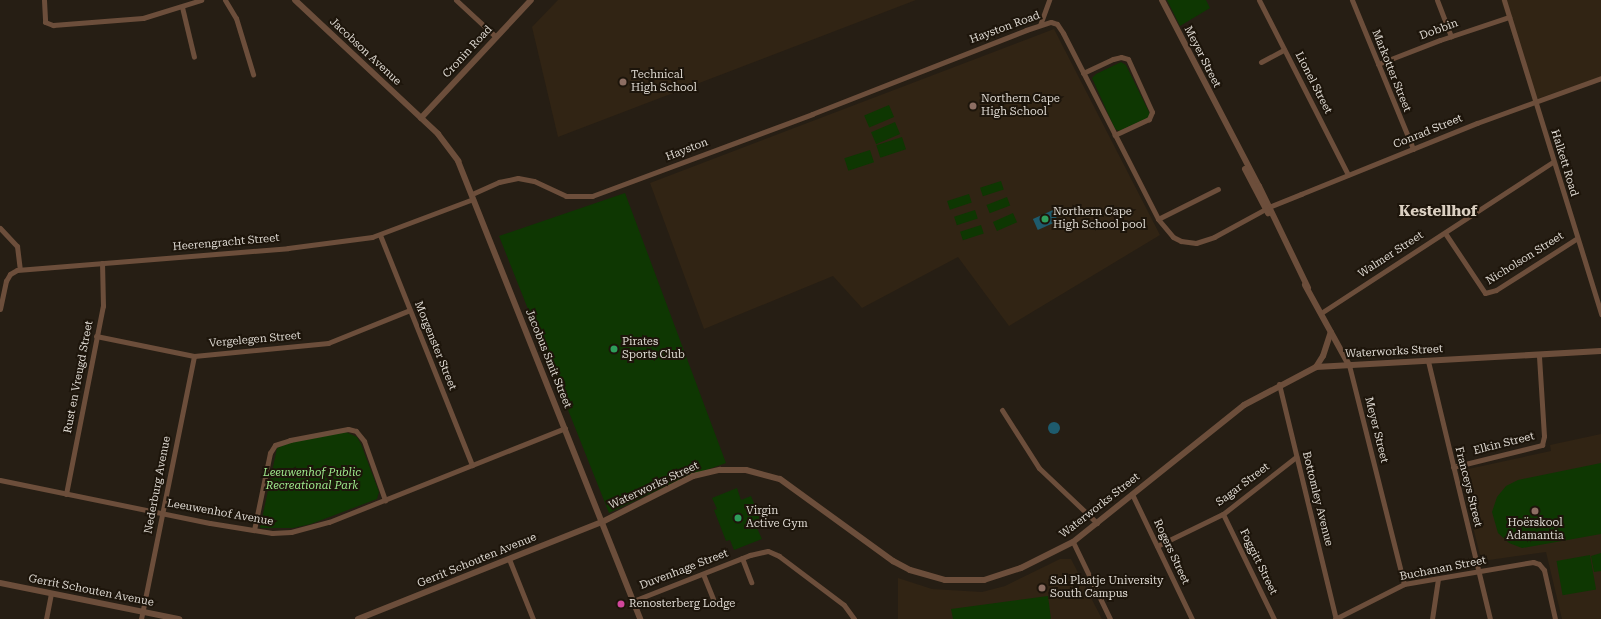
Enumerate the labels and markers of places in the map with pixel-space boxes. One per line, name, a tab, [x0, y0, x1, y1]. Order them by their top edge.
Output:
place label: Technical High School	[631, 69, 697, 95]
marker: Technical High School	[618, 77, 628, 87]
place label: Northern Cape High School	[981, 93, 1060, 119]
marker: Northern Cape High School	[968, 101, 978, 111]
place label: Northern Cape High School pool	[1053, 206, 1146, 232]
marker: Northern Cape High School pool	[1040, 214, 1050, 224]
place label: Pirates Sports Club	[622, 336, 685, 362]
marker: Pirates Sports Club	[609, 344, 619, 354]
place label: Virgin Active Gym	[746, 505, 808, 531]
marker: Hoërskool Adamantia	[1530, 506, 1540, 516]
marker: Virgin Active Gym	[733, 513, 743, 523]
place label: Hoërskool Adamantia	[1506, 517, 1564, 543]
place label: Sol Plaatje University South Campus	[1050, 575, 1164, 601]
marker: Sol Plaatje University South Campus	[1037, 583, 1047, 593]
place label: Renosterberg Lodge	[629, 597, 735, 611]
marker: Renosterberg Lodge	[616, 599, 626, 609]

